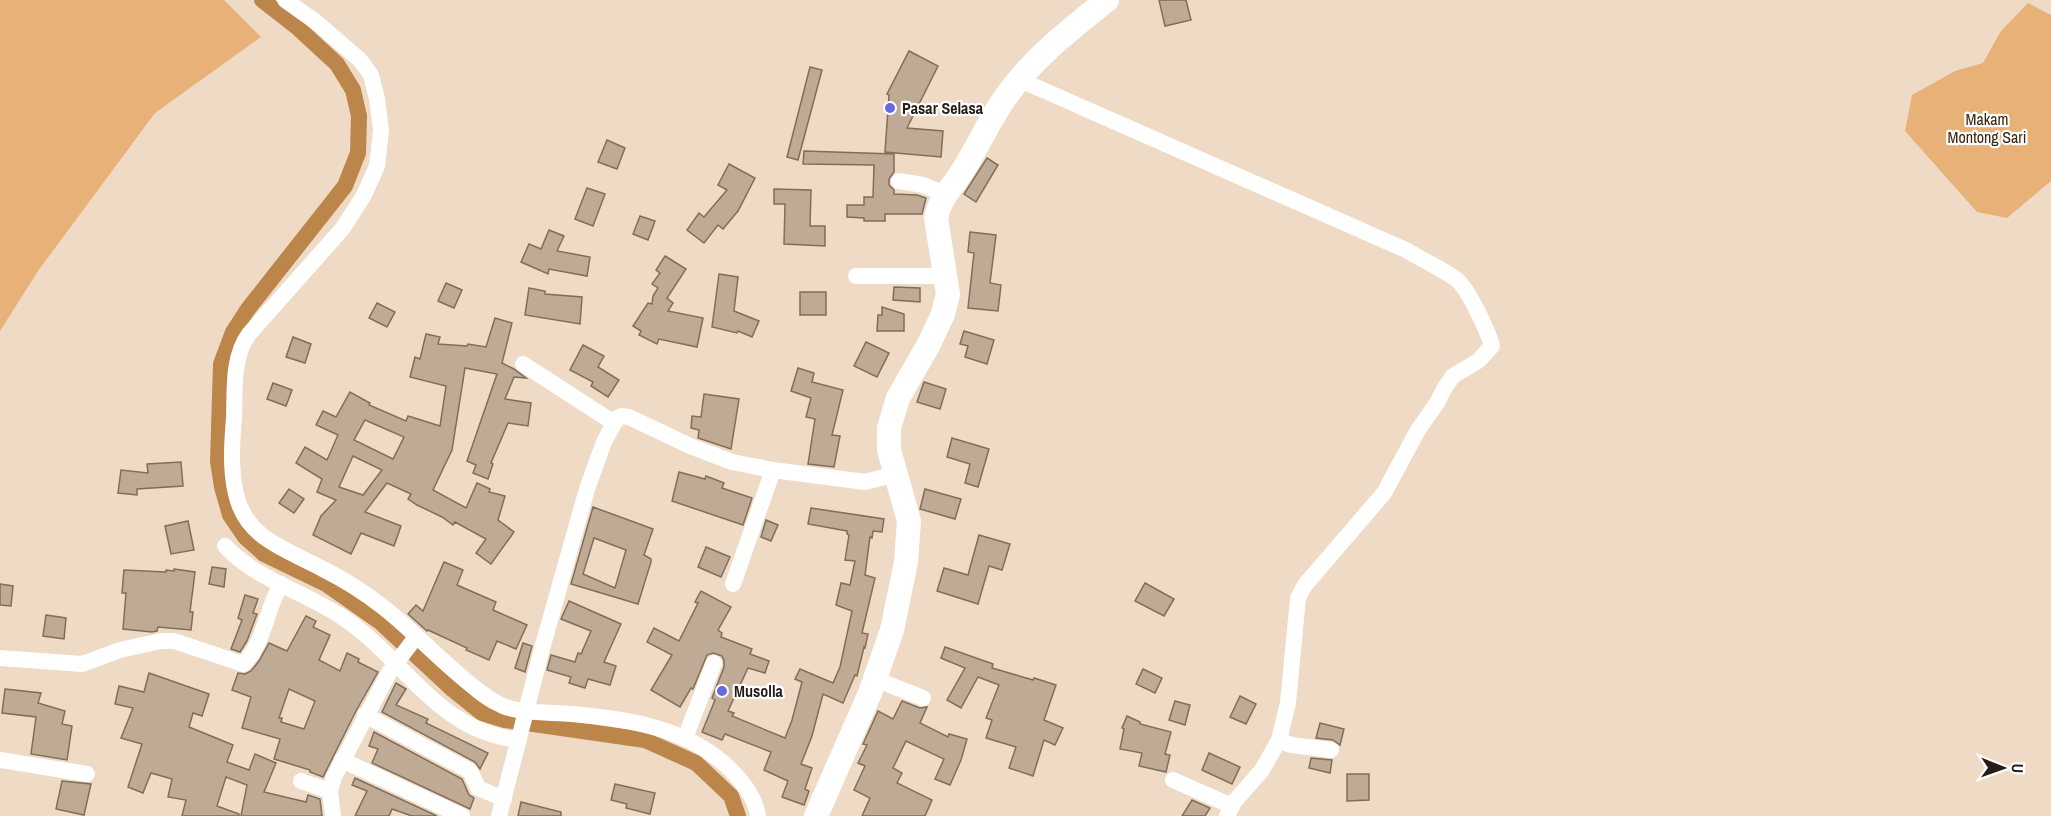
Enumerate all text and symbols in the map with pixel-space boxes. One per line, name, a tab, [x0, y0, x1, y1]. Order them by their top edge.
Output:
place label: Pasar Selasa	[902, 97, 984, 119]
marker: Pasar Selasa	[883, 101, 897, 115]
park label: Makam Montong Sari	[1948, 108, 2026, 148]
place label: Musolla	[734, 680, 784, 702]
marker: Musolla	[715, 684, 729, 698]
north arrow	[1973, 738, 2033, 798]
text: U	[2007, 763, 2029, 773]

